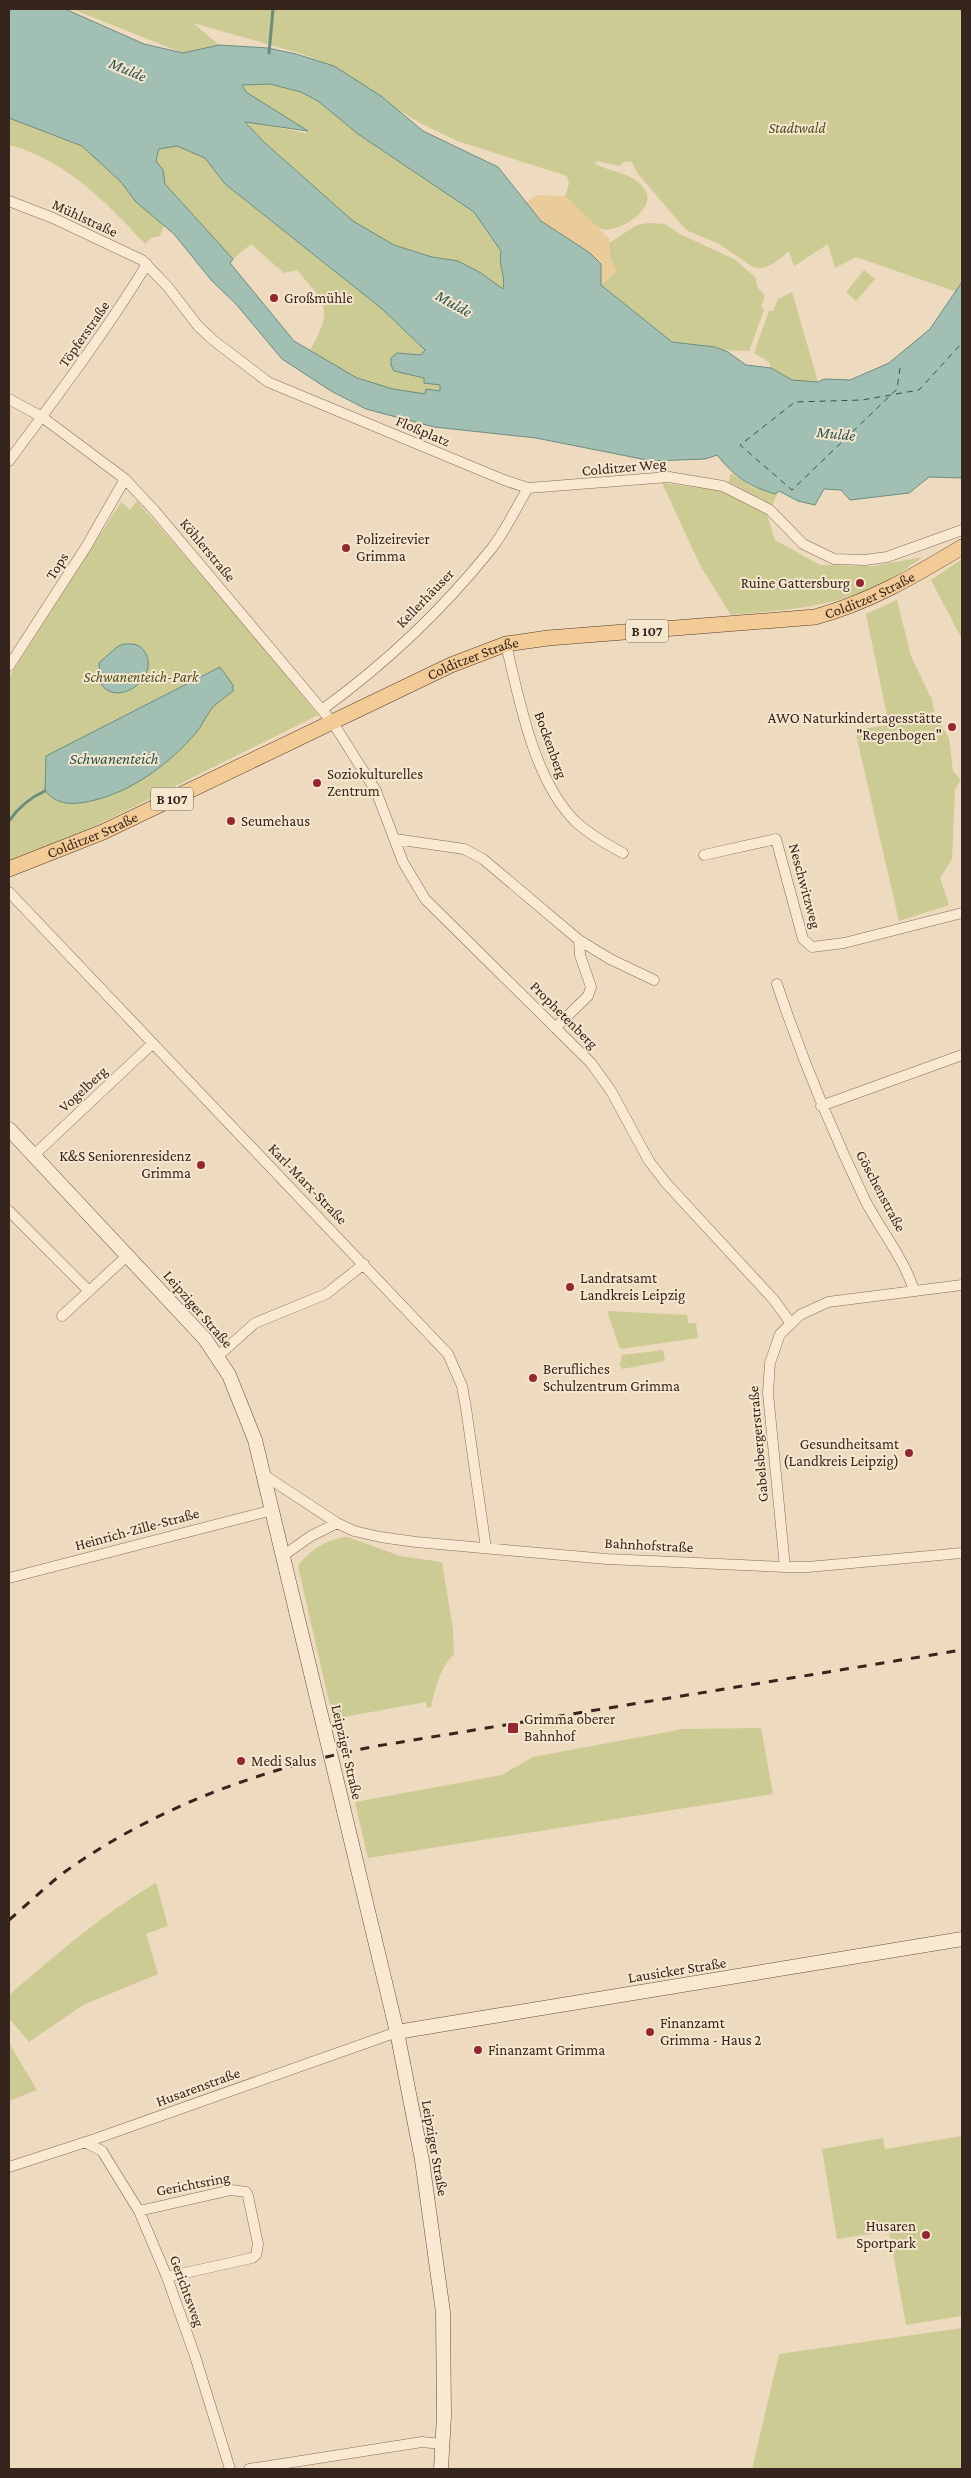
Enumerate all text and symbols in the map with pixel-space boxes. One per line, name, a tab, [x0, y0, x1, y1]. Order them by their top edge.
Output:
water label: Mulde	[106, 54, 149, 85]
park label: Stadtwald	[768, 120, 827, 136]
street label: Mühlstraße	[50, 196, 121, 240]
water label: Mulde	[432, 286, 475, 320]
place label: Großmühle	[284, 290, 353, 306]
marker: Großmühle	[268, 292, 280, 304]
street label: Töpferstraße	[55, 298, 114, 371]
street label: Floßplatz	[393, 412, 452, 450]
water label: Mulde	[815, 423, 856, 444]
street label: Colditzer Weg	[581, 455, 667, 480]
street label: Köhlerstraße	[177, 515, 239, 585]
place label: Polizeirevier Grimma	[356, 531, 430, 564]
marker: Polizeirevier Grimma	[340, 542, 352, 554]
street label: Tops	[43, 549, 72, 583]
street label: Kellerhäuser	[393, 565, 457, 631]
street label: Colditzer Straße	[823, 568, 918, 622]
place label: Ruine Gattersburg	[741, 575, 850, 592]
marker: Ruine Gattersburg	[854, 577, 866, 589]
road number: B 107	[626, 620, 668, 642]
street label: Colditzer Straße	[425, 634, 520, 683]
park label: Schwanenteich-Park	[84, 669, 200, 685]
street label: Bockenberg	[531, 709, 571, 781]
place label: AWO Naturkindertagesstätte "Regenbogen"	[768, 710, 942, 744]
marker: AWO Naturkindertagesstätte "Regenbogen"	[946, 721, 958, 733]
water label: Schwanenteich	[69, 750, 159, 767]
place label: Soziokulturelles Zentrum	[327, 766, 423, 799]
marker: Soziokulturelles Zentrum	[311, 777, 323, 789]
road number: B 107	[151, 788, 193, 811]
street label: Colditzer Straße	[45, 808, 141, 861]
place label: Seumehaus	[241, 813, 310, 829]
marker: Seumehaus	[225, 815, 237, 827]
street label: Neschwitzweg	[785, 842, 824, 931]
street label: Prophetenberg	[526, 978, 601, 1053]
street label: Vogelberg	[56, 1063, 111, 1116]
street label: Karl-Marx-Straße	[265, 1140, 351, 1228]
place label: K&S Seniorenresidenz Grimma	[59, 1148, 191, 1181]
street label: Göschenstraße	[853, 1148, 909, 1235]
marker: K&S Seniorenresidenz Grimma	[195, 1159, 207, 1171]
street label: Leipziger Straße	[159, 1267, 236, 1352]
place label: Landratsamt Landkreis Leipzig	[580, 1270, 685, 1304]
marker: Landratsamt Landkreis Leipzig	[564, 1281, 576, 1293]
place label: Berufliches Schulzentrum Grimma	[543, 1361, 680, 1394]
marker: Berufliches Schulzentrum Grimma	[527, 1372, 539, 1384]
street label: Gabelsbergerstraße	[745, 1385, 772, 1503]
place label: Gesundheitsamt (Landkreis Leipzig)	[783, 1436, 900, 1470]
marker: Gesundheitsamt (Landkreis Leipzig)	[903, 1447, 915, 1459]
street label: Heinrich-Zille-Straße	[73, 1505, 201, 1553]
street label: Bahnhofstraße	[604, 1535, 694, 1555]
street label: Leipziger Straße	[327, 1703, 366, 1802]
place label: Grimma oberer Bahnhof	[524, 1711, 616, 1744]
marker: Grimma oberer Bahnhof	[506, 1721, 520, 1735]
place label: Medi Salus	[251, 1753, 317, 1769]
marker: Medi Salus	[235, 1755, 247, 1767]
street label: Lausicker Straße	[627, 1954, 728, 1986]
place label: Finanzamt Grimma - Haus 2	[660, 2015, 761, 2048]
marker: Finanzamt Grimma - Haus 2	[644, 2026, 656, 2038]
place label: Finanzamt Grimma	[488, 2042, 605, 2058]
marker: Finanzamt Grimma	[472, 2044, 484, 2056]
street label: Husarenstraße	[154, 2064, 242, 2110]
street label: Leipziger Straße	[418, 2099, 451, 2198]
street label: Gerichtsring	[155, 2169, 231, 2200]
place label: Husaren Sportpark	[856, 2218, 917, 2252]
marker: Husaren Sportpark	[920, 2229, 932, 2241]
street label: Gerichtsweg	[166, 2253, 207, 2329]

